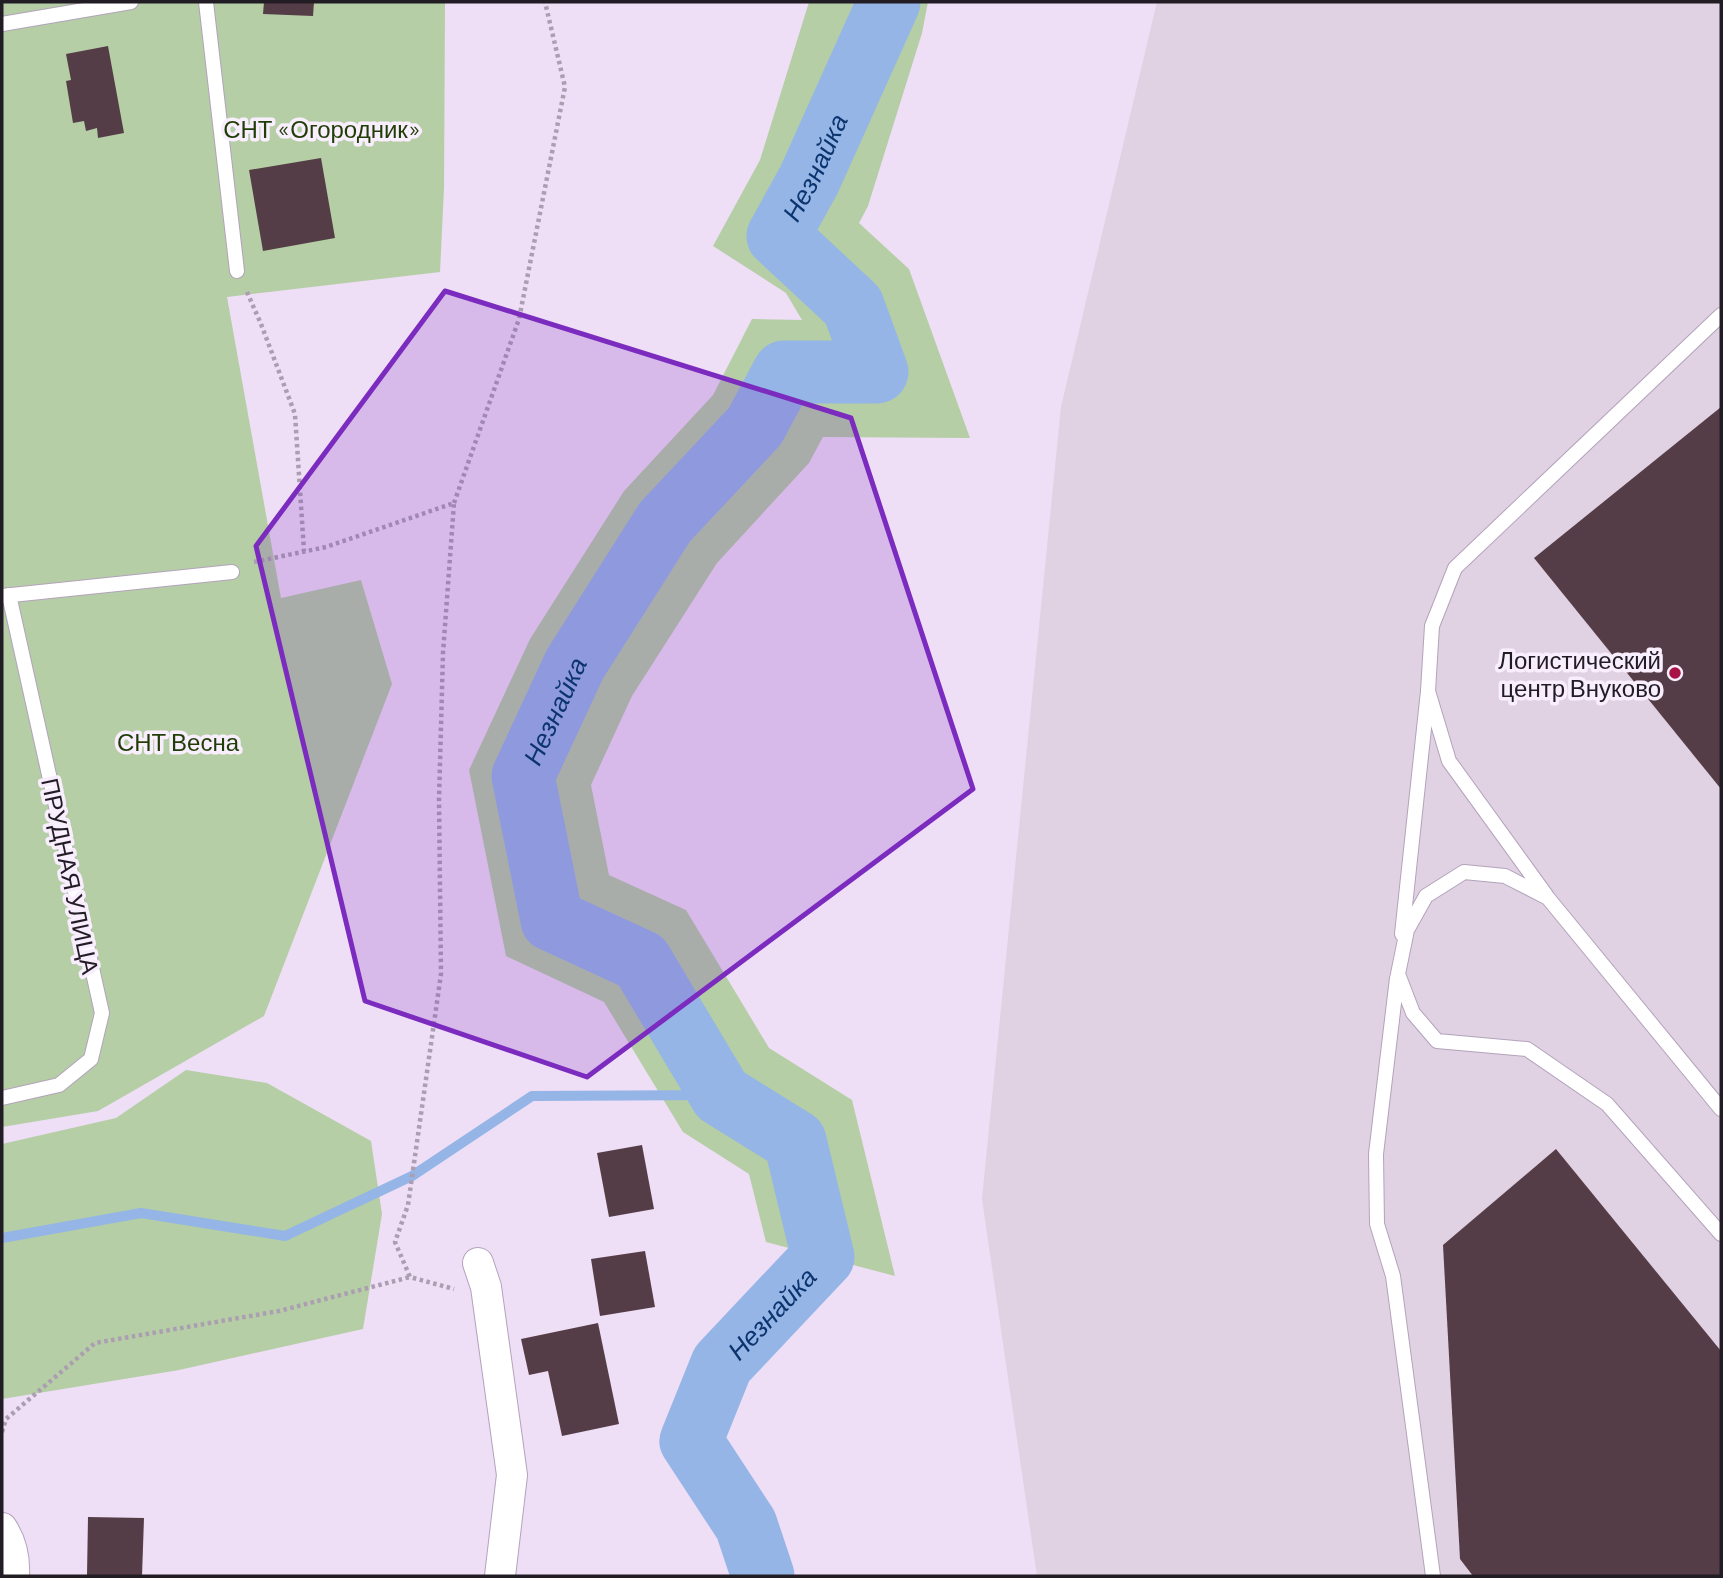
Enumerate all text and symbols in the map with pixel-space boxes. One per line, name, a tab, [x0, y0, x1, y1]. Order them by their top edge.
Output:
water label: Незнайка	[774, 108, 852, 226]
park label: СНТ «Огородник»	[223, 114, 421, 143]
place label: Логистический центр Внуково	[1498, 645, 1661, 702]
water label: Незнайка	[515, 652, 592, 769]
marker: Логистический центр Внуково	[1667, 665, 1683, 681]
park label: СНТ Весна	[117, 727, 240, 756]
street label: ПРУДНАЯ УЛИЦА	[36, 775, 106, 977]
water label: Незнайка	[720, 1260, 821, 1365]

